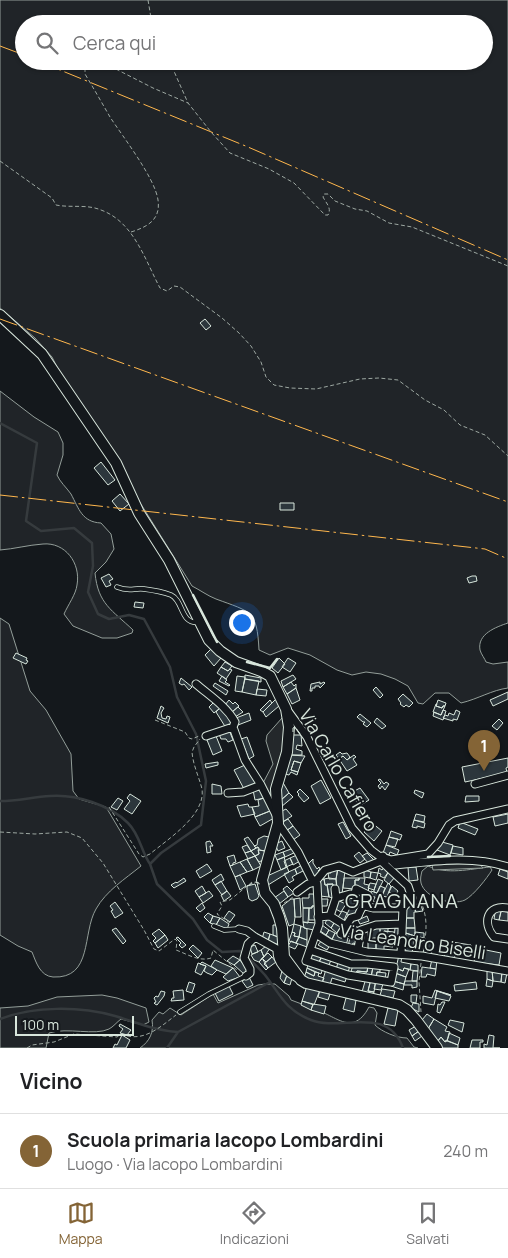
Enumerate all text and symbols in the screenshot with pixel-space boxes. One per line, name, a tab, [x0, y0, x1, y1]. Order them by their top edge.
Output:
search box	[15, 15, 493, 70]
icon: search	[33, 29, 61, 57]
text: Cerca qui	[73, 30, 156, 56]
your location	[229, 610, 255, 636]
street label: Via Carlo Cafiero	[294, 705, 384, 835]
pin: 1	[468, 730, 500, 771]
district label: GRAGNANA	[345, 887, 459, 914]
street label: Via Leandro Biselli	[338, 918, 488, 964]
scale bar	[15, 1013, 134, 1036]
text: 100 m	[22, 1015, 59, 1034]
text: Vicino	[20, 1067, 83, 1095]
text: Scuola primaria Iacopo Lombardini	[67, 1127, 384, 1153]
text: 1	[32, 1140, 40, 1162]
text: 240 m	[443, 1140, 488, 1162]
text: Luogo · Via Iacopo Lombardini	[67, 1153, 283, 1175]
tab: Mappa	[59, 1199, 103, 1248]
tab: Indicazioni	[220, 1199, 289, 1248]
tab: Salvati	[406, 1199, 449, 1248]

